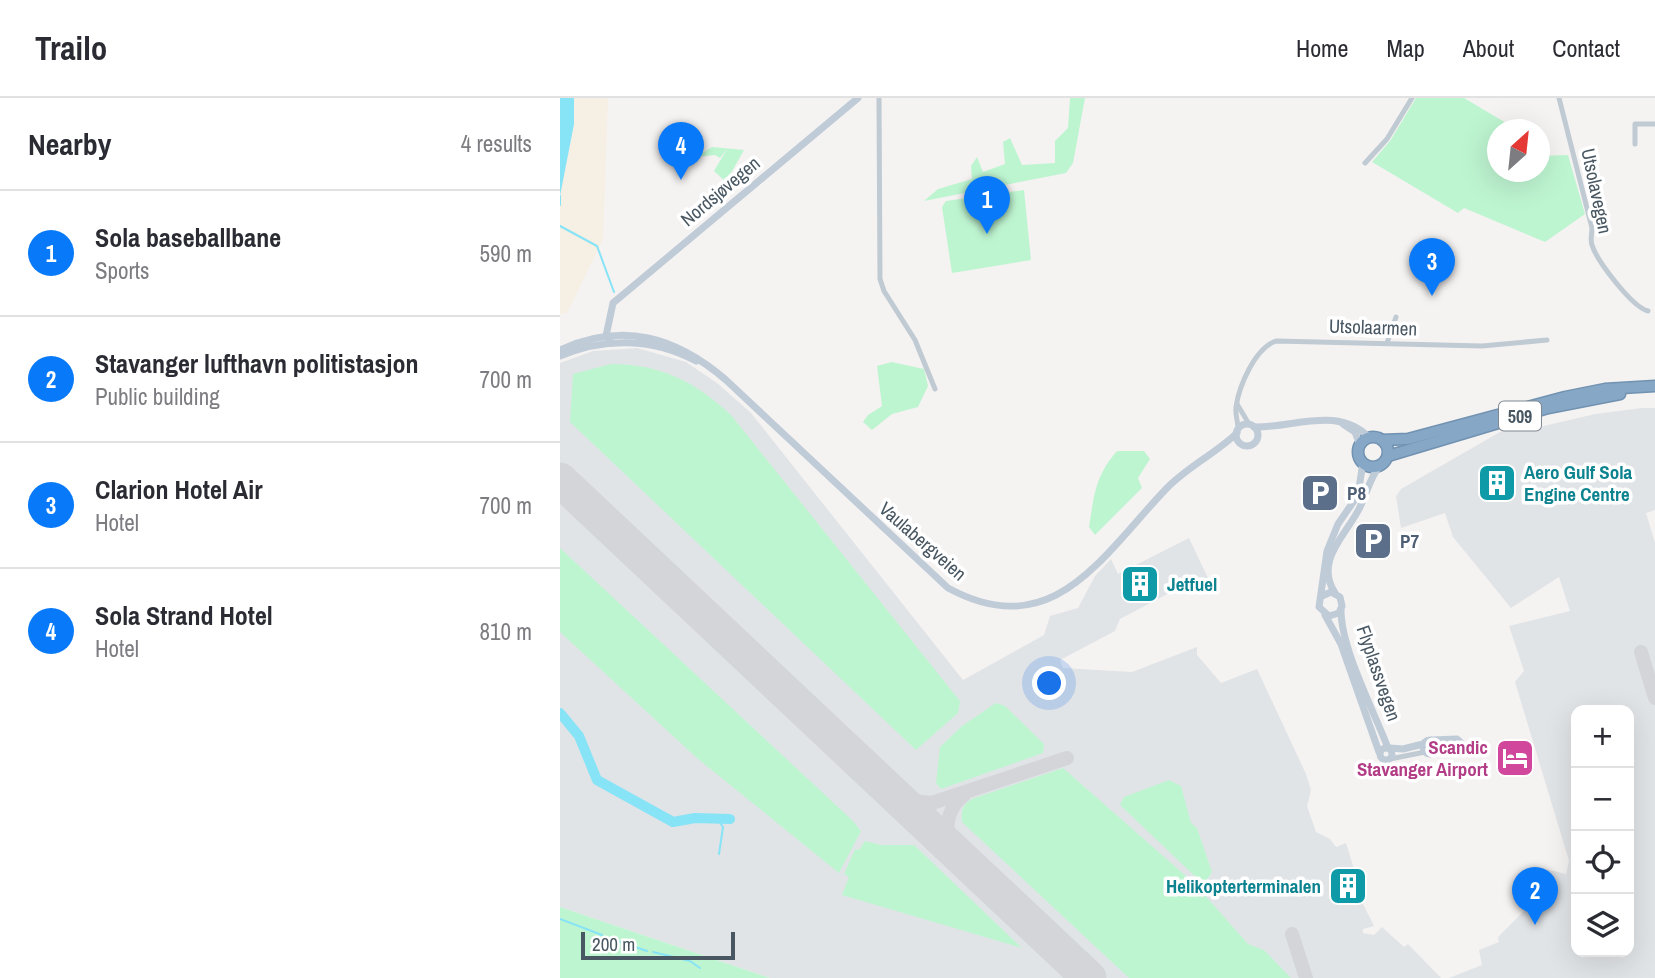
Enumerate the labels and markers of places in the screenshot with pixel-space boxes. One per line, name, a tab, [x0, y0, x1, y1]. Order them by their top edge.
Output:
pin: 4	[658, 122, 704, 180]
pin: 1	[964, 176, 1010, 234]
pin: 3	[1409, 238, 1455, 296]
place label: Aero Gulf Sola Engine Centre	[1524, 459, 1633, 507]
building icon: Aero Gulf Sola Engine Centre	[1476, 462, 1518, 504]
parking icon: P8	[1299, 472, 1341, 514]
place label: P8	[1347, 480, 1366, 506]
parking icon: P7	[1352, 520, 1394, 562]
place label: P7	[1400, 528, 1419, 554]
building icon: Jetfuel	[1119, 563, 1161, 605]
place label: Jetfuel	[1167, 571, 1217, 597]
place label: Scandic Stavanger Airport	[1357, 734, 1488, 782]
hotel icon: Scandic Stavanger Airport	[1494, 737, 1536, 779]
building icon: Helikopterterminalen	[1327, 865, 1369, 907]
pin: 2	[1512, 867, 1558, 925]
place label: Helikopterterminalen	[1166, 873, 1321, 899]

